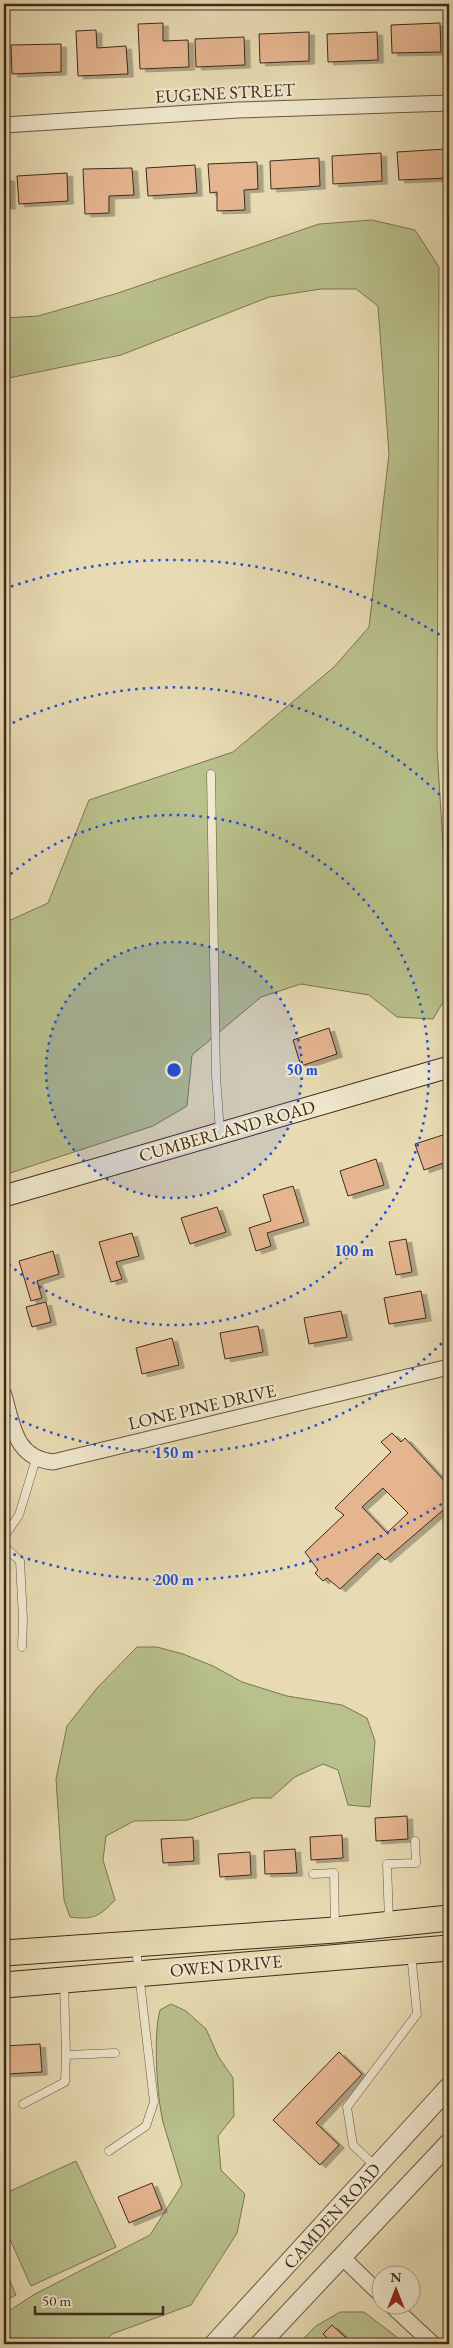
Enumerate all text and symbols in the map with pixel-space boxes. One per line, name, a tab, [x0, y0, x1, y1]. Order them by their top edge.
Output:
street label: EUGENE STREET	[154, 77, 297, 108]
text: 50 m	[286, 1060, 318, 1079]
centre of rings	[165, 1061, 183, 1079]
street label: CUMBERLAND ROAD	[136, 1094, 318, 1167]
text: 100 m	[334, 1241, 374, 1260]
street label: LONE PINE DRIVE	[126, 1378, 278, 1435]
text: 150 m	[154, 1443, 194, 1462]
text: 200 m	[154, 1570, 194, 1589]
street label: OWEN DRIVE	[169, 1949, 283, 1982]
street label: CAMDEN ROAD	[278, 2158, 385, 2274]
north arrow	[370, 2266, 420, 2316]
text: N	[390, 2268, 402, 2286]
scale bar	[35, 2283, 162, 2315]
text: 50 m	[42, 2291, 71, 2310]

